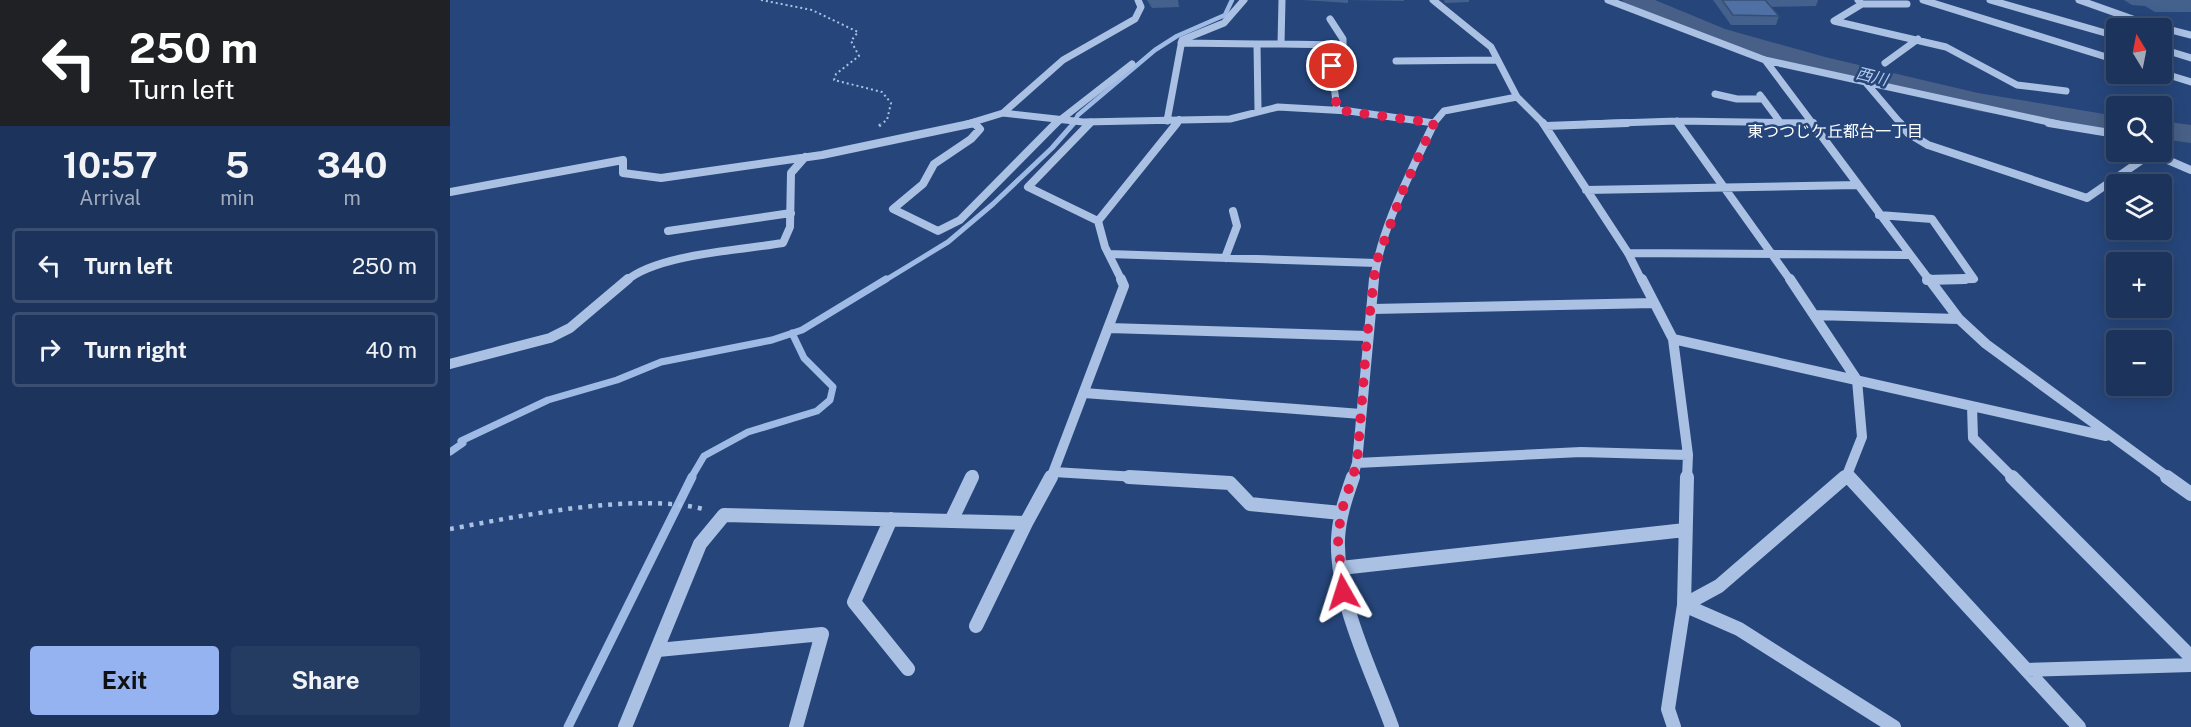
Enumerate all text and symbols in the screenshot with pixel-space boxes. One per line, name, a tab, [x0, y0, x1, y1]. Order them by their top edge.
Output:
north arrow	[2106, 18, 2172, 84]
map controls	[2106, 18, 2172, 396]
text: 250 m	[129, 23, 258, 72]
icon: left	[30, 24, 108, 102]
pin	[1306, 40, 1357, 91]
icon: arrive	[1315, 49, 1348, 82]
water label: 西川	[1854, 63, 1892, 90]
text: Turn left	[129, 73, 235, 105]
button: search	[2106, 96, 2172, 162]
district label: 東つつじケ丘都台一丁目	[1747, 122, 1923, 141]
text: 10:57	[63, 144, 158, 186]
text: 5	[225, 144, 249, 186]
text: 340	[317, 144, 387, 186]
button: layers	[2106, 174, 2172, 240]
text: Arrival	[79, 186, 141, 210]
text: min	[220, 186, 254, 210]
text: m	[343, 186, 361, 210]
icon: left	[33, 249, 66, 282]
button: +	[2106, 252, 2172, 318]
text: Turn left	[84, 253, 173, 279]
text: 250 m	[352, 253, 417, 279]
button: −	[2106, 330, 2172, 396]
icon: right	[33, 333, 66, 366]
text: Turn right	[84, 337, 187, 363]
text: 40 m	[365, 337, 417, 363]
position arrow	[1311, 560, 1375, 624]
button: Exit	[30, 646, 219, 715]
button: Share	[231, 646, 420, 715]

